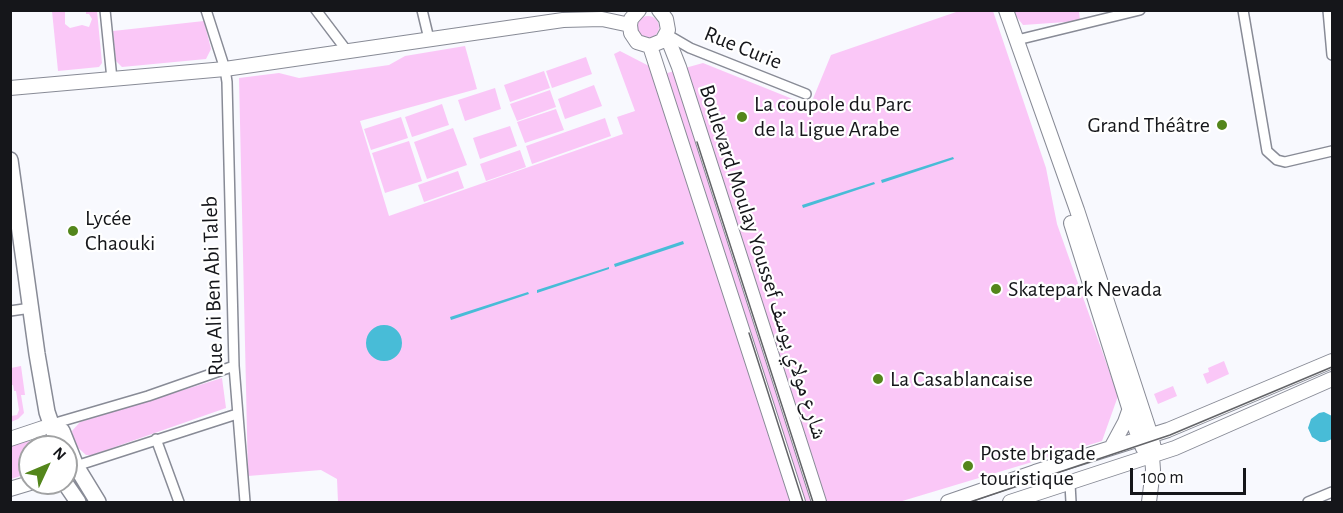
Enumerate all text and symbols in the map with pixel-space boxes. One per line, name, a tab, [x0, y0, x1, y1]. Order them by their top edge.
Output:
street label: Rue Curie	[700, 21, 786, 75]
street label: Boulevard Moulay Youssef شارع مولاي يوسف	[693, 81, 833, 443]
place label: La coupole du Parc de la Ligue Arabe	[754, 91, 911, 142]
marker: La coupole du Parc de la Ligue Arabe	[735, 110, 749, 124]
place label: Grand Théâtre	[1087, 112, 1210, 138]
marker: Grand Théâtre	[1215, 118, 1229, 132]
street label: Rue Ali Ben Abi Taleb	[197, 196, 229, 376]
place label: Lycée Chaouki	[85, 205, 155, 256]
marker: Lycée Chaouki	[66, 224, 80, 238]
place label: Skatepark Nevada	[1008, 276, 1162, 302]
marker: Skatepark Nevada	[989, 282, 1003, 296]
place label: La Casablancaise	[890, 366, 1033, 392]
marker: La Casablancaise	[871, 372, 885, 386]
north arrow	[18, 435, 78, 495]
place label: Poste brigade touristique	[980, 440, 1096, 492]
text: N	[50, 444, 69, 463]
scale bar	[1133, 456, 1248, 494]
marker: Poste brigade touristique	[961, 459, 975, 473]
text: 100 m	[1141, 469, 1184, 487]

